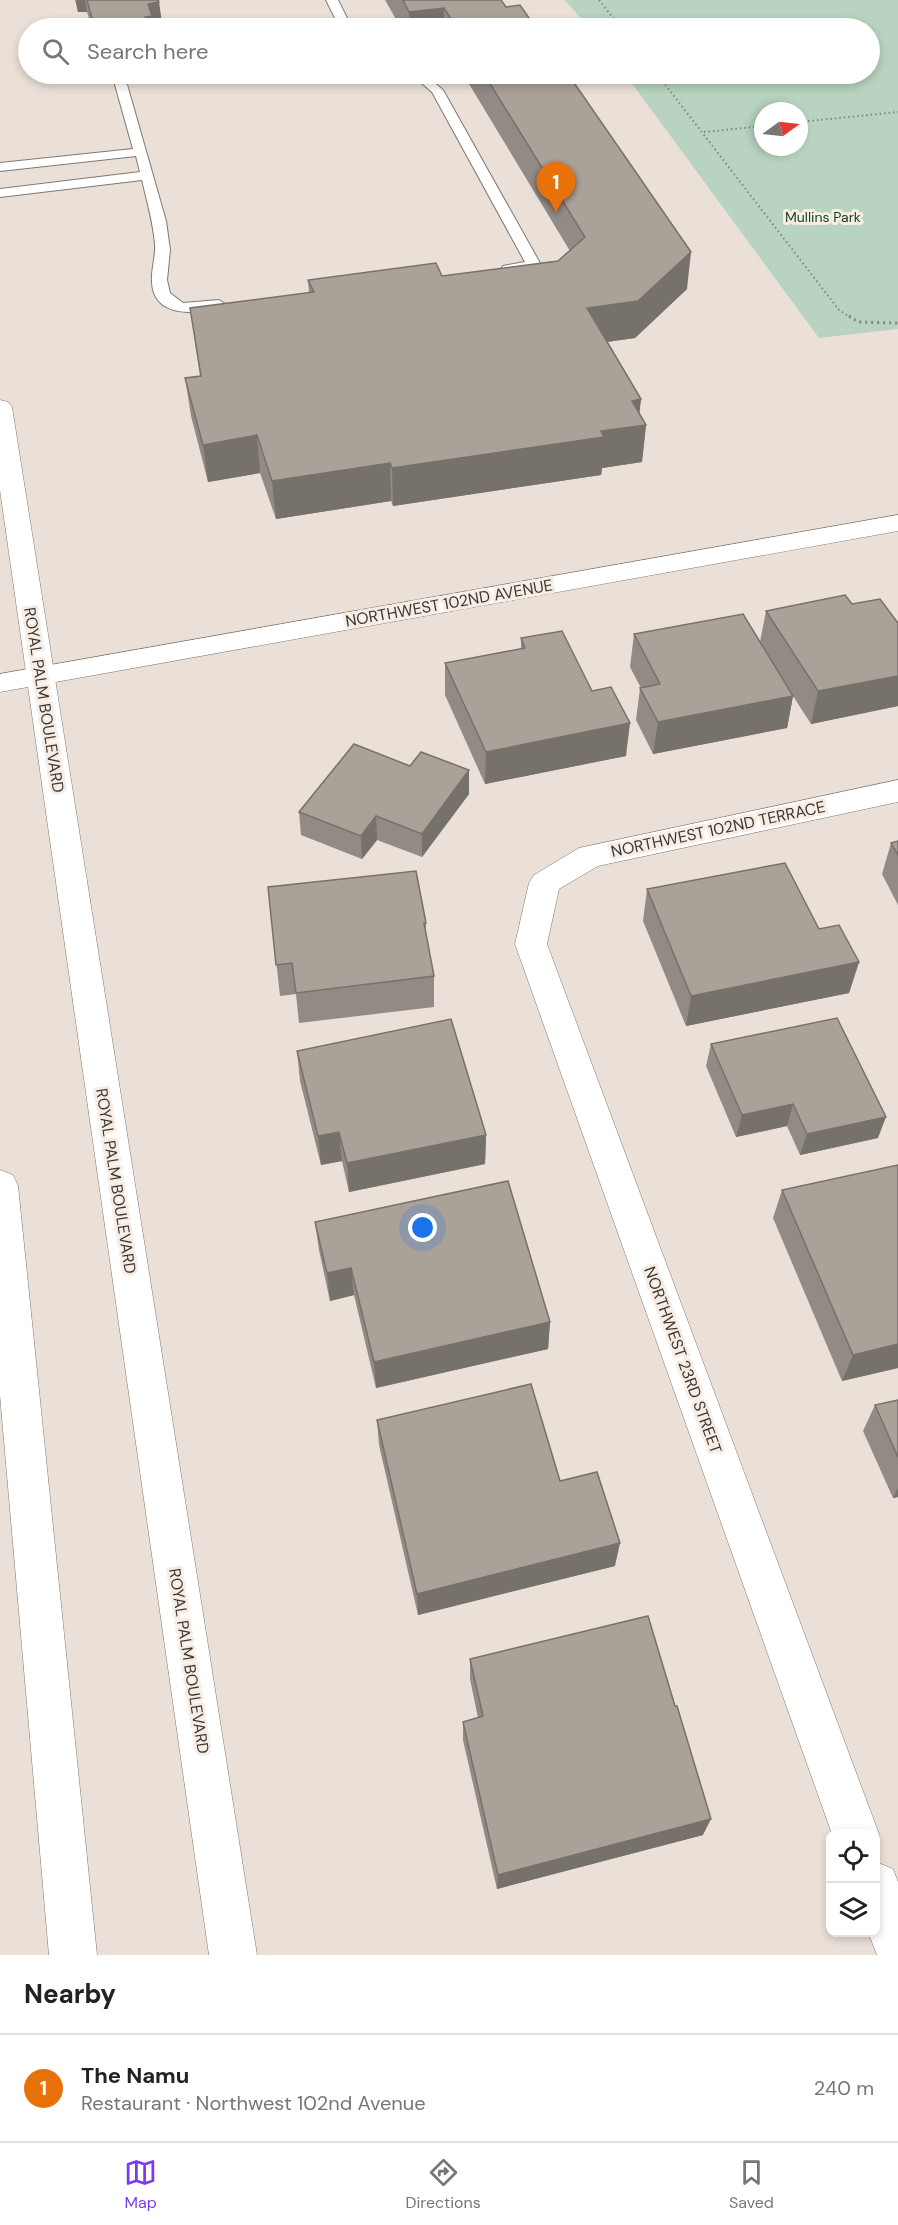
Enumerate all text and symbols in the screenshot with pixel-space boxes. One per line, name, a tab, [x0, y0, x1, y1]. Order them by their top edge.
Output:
search box	[18, 18, 880, 84]
icon: search	[39, 35, 72, 68]
text: Search here	[87, 37, 208, 66]
north arrow	[754, 102, 808, 156]
pin: 1	[536, 162, 576, 212]
park label: Mullins Park	[785, 208, 861, 226]
street label: NORTHWEST 102ND AVENUE	[344, 574, 554, 632]
street label: ROYAL PALM BOULEVARD	[19, 606, 69, 794]
street label: NORTHWEST 102ND TERRACE	[609, 796, 827, 862]
street label: ROYAL PALM BOULEVARD	[91, 1087, 141, 1275]
your location	[408, 1213, 437, 1242]
street label: NORTHWEST 23RD STREET	[639, 1264, 727, 1456]
street label: ROYAL PALM BOULEVARD	[164, 1567, 214, 1755]
map controls	[826, 1829, 880, 1937]
button: locate	[826, 1829, 880, 1883]
button: layers	[826, 1883, 880, 1937]
text: Nearby	[24, 1977, 116, 2011]
text: The Namu	[81, 2061, 189, 2090]
text: 1	[40, 2075, 47, 2101]
text: 240 m	[814, 2075, 874, 2101]
text: Restaurant · Northwest 102nd Avenue	[81, 2090, 426, 2116]
tab: Map	[124, 2156, 157, 2213]
tab: Directions	[405, 2156, 481, 2213]
tab: Saved	[729, 2156, 774, 2213]

